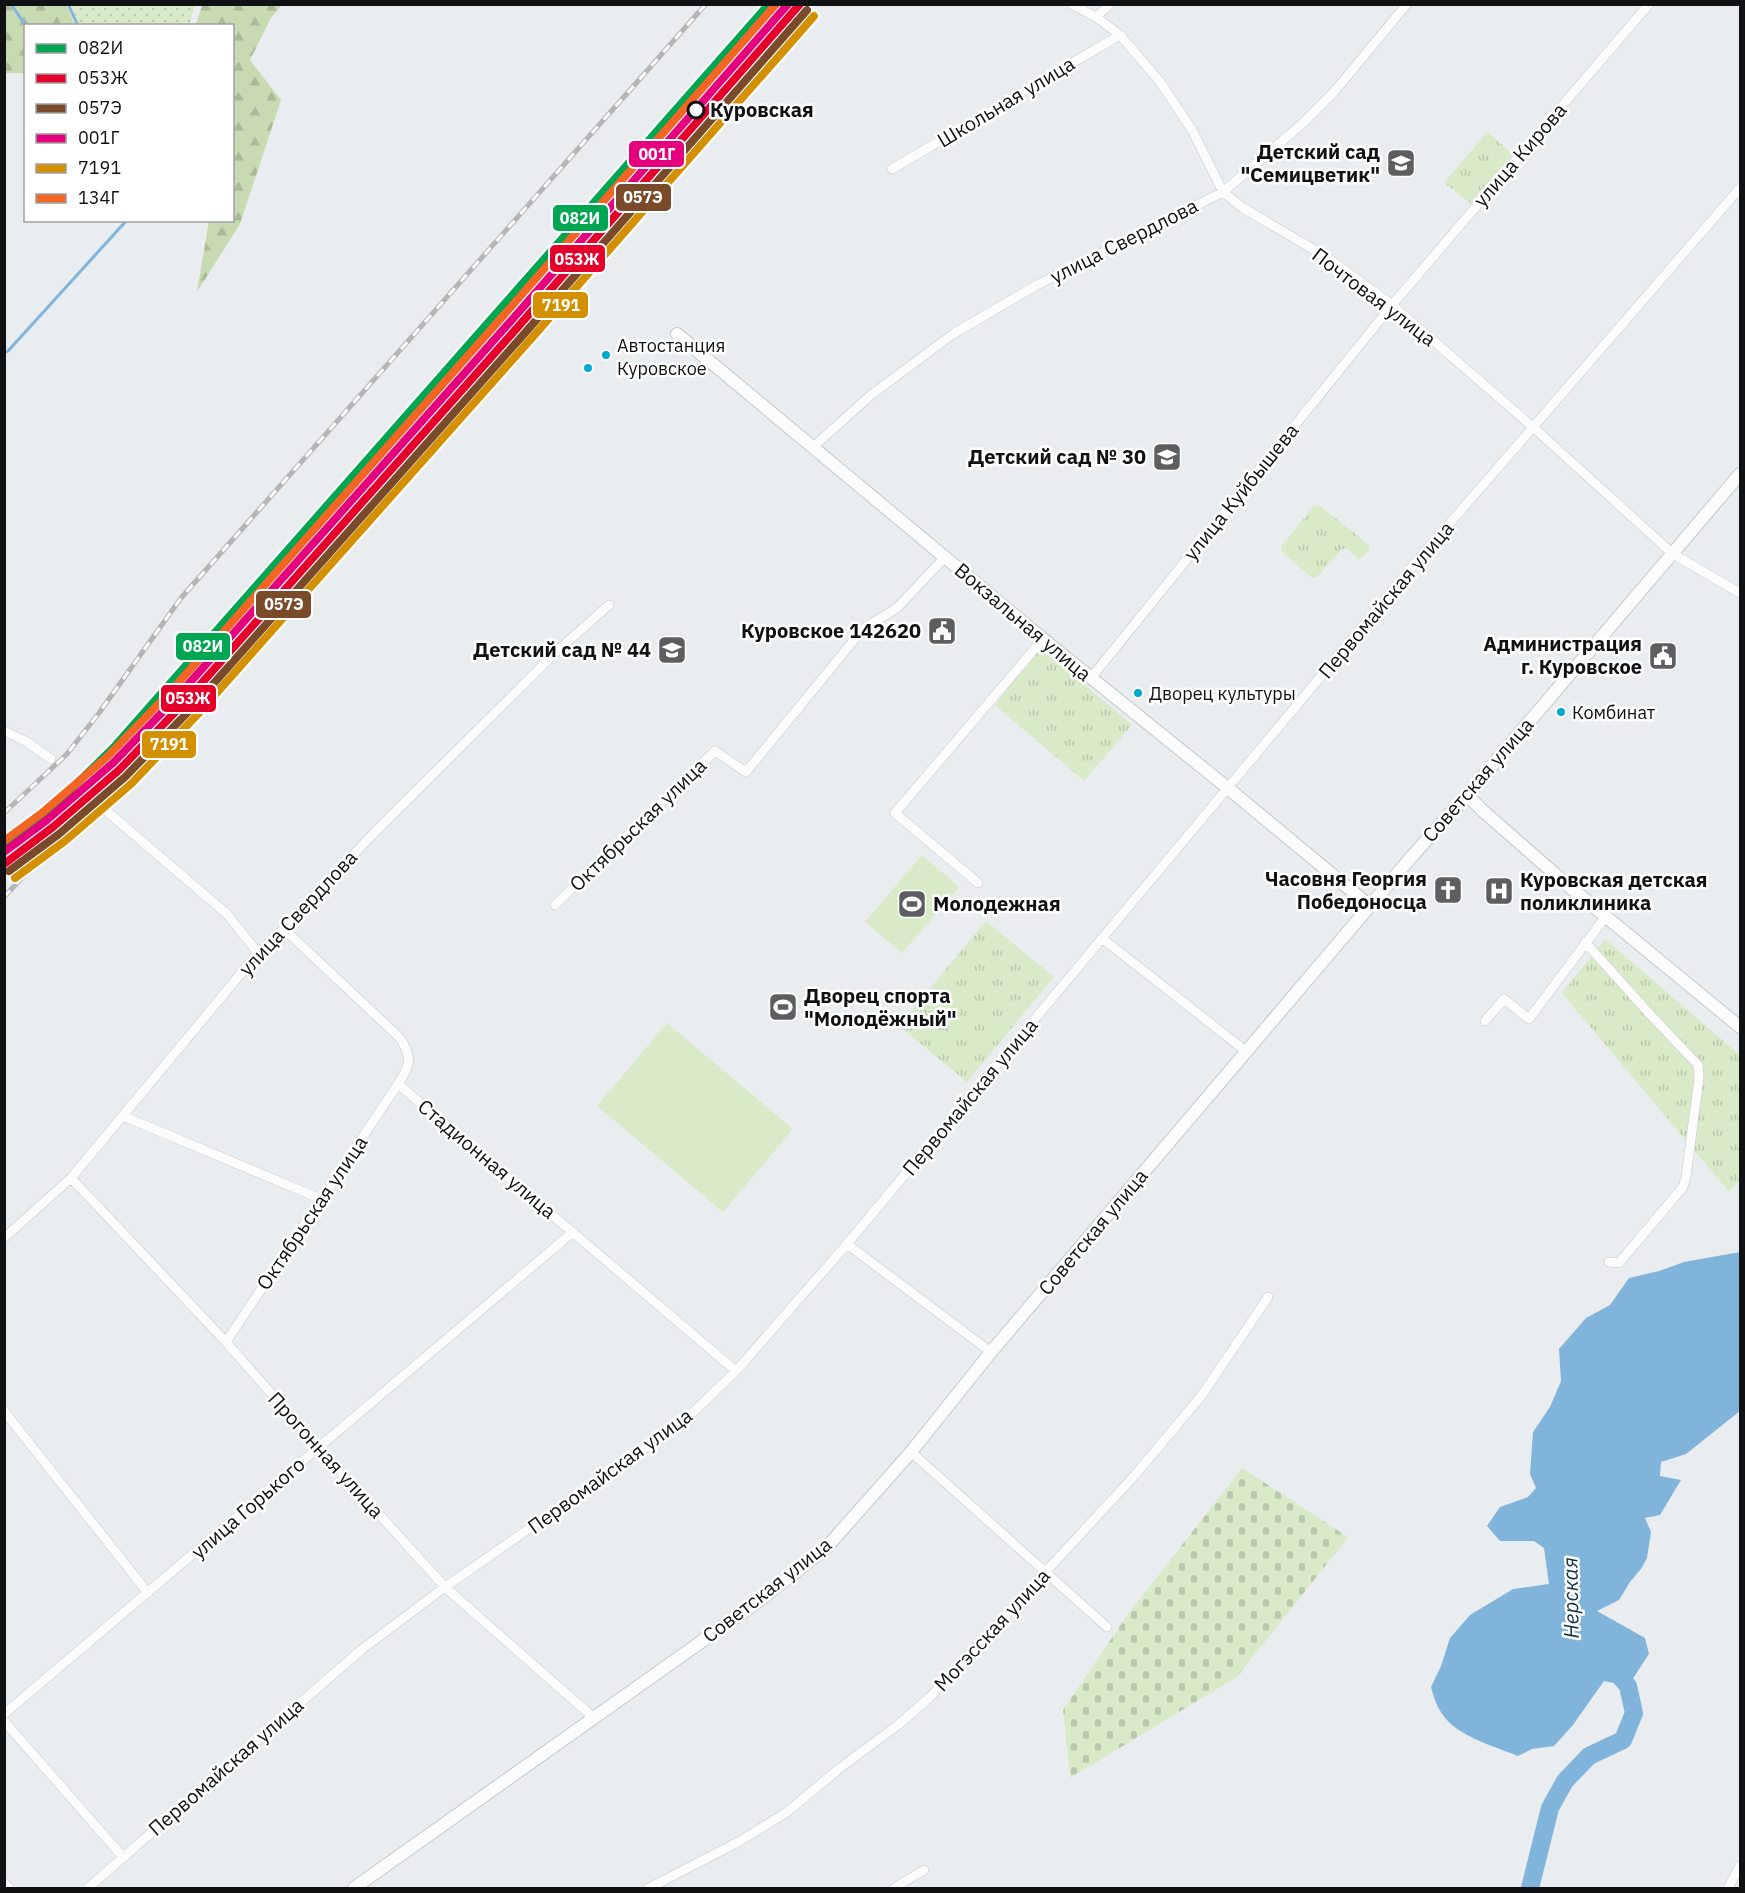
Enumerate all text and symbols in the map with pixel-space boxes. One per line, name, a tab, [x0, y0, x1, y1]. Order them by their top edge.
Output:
legend	[24, 24, 234, 222]
text: 082И	[78, 36, 123, 59]
street label: Школьная улица	[932, 50, 1080, 153]
text: 053Ж	[78, 66, 128, 89]
text: 057Э	[78, 96, 122, 119]
place label: Куровская	[710, 96, 814, 123]
street label: улица Кирова	[1467, 97, 1572, 212]
marker: Куровская	[687, 101, 705, 119]
text: 001Г	[78, 126, 119, 149]
place label: Детский сад "Семицветик"	[1240, 138, 1380, 188]
line badge: 001Г	[628, 140, 685, 168]
text: 001Г	[638, 144, 676, 164]
school or university icon: Детский сад "Семицветик"	[1385, 147, 1417, 179]
text: 7191	[78, 156, 121, 179]
line badge: 057Э	[615, 183, 672, 212]
text: 134Г	[78, 186, 119, 209]
text: 057Э	[623, 187, 663, 207]
street label: улица Свердлова	[1045, 191, 1203, 289]
line badge: 082И	[552, 204, 609, 232]
text: 082И	[560, 208, 600, 228]
street label: Почтовая улица	[1307, 241, 1442, 352]
line badge: 053Ж	[549, 244, 606, 273]
text: 053Ж	[555, 249, 599, 269]
line badge: 7191	[532, 291, 589, 319]
text: 7191	[542, 295, 581, 315]
place label: Автостанция Куровское	[617, 334, 725, 380]
marker: Автостанция Куровское	[600, 349, 612, 361]
unlabelled marker	[582, 362, 594, 374]
street label: улица Куйбышева	[1177, 417, 1304, 566]
school or university icon: Детский сад № 30	[1151, 441, 1183, 473]
place label: Детский сад № 30	[968, 443, 1146, 470]
street label: Первомайская улица	[1312, 515, 1460, 684]
street label: Вокзальная улица	[949, 556, 1098, 687]
line badge: 057Э	[255, 590, 312, 619]
text: 057Э	[264, 594, 304, 614]
public building icon: Куровское 142620	[926, 615, 958, 647]
place label: Куровское 142620	[741, 617, 921, 644]
place label: Администрация г. Куровское	[1483, 630, 1642, 680]
line badge: 082И	[175, 632, 231, 661]
school or university icon: Детский сад № 44	[656, 634, 688, 666]
text: 082И	[183, 636, 223, 656]
place label: Детский сад № 44	[473, 636, 651, 663]
public building icon: Администрация г. Куровское	[1647, 640, 1679, 672]
place label: Дворец культуры	[1149, 682, 1296, 705]
line badge: 053Ж	[160, 684, 217, 713]
marker: Дворец культуры	[1132, 687, 1144, 699]
text: 053Ж	[166, 688, 210, 708]
place label: Комбинат	[1572, 701, 1656, 724]
marker: Комбинат	[1555, 706, 1567, 718]
street label: Советская улица	[1416, 711, 1540, 848]
line badge: 7191	[141, 730, 197, 759]
text: 7191	[150, 734, 189, 754]
street label: Октябрьская улица	[563, 752, 712, 897]
street label: улица Свердлова	[232, 844, 363, 981]
place label: Часовня Георгия Победоносца	[1265, 865, 1427, 915]
place label: Куровская детская поликлиника	[1520, 866, 1707, 916]
church icon: Часовня Георгия Победоносца	[1432, 874, 1464, 906]
hospital icon: Куровская детская поликлиника	[1483, 875, 1515, 907]
sports icon: Молодежная	[896, 888, 928, 920]
place label: Молодежная	[933, 890, 1061, 917]
place label: Дворец спорта "Молодёжный"	[804, 982, 957, 1032]
sports icon: Дворец спорта "Молодёжный"	[767, 991, 799, 1023]
street label: Первомайская улица	[896, 1012, 1044, 1181]
street label: Стадионная улица	[413, 1093, 562, 1225]
street label: Октябрьская улица	[250, 1130, 374, 1295]
street label: Советская улица	[1032, 1163, 1154, 1301]
street label: Прогонная улица	[262, 1386, 391, 1524]
street label: Первомайская улица	[522, 1401, 698, 1540]
street label: улица Горького	[185, 1451, 310, 1565]
street label: Советская улица	[697, 1530, 837, 1649]
water label: Нерская	[1555, 1557, 1585, 1639]
street label: Могэсская улица	[928, 1562, 1056, 1697]
street label: Первомайская улица	[142, 1691, 309, 1842]

